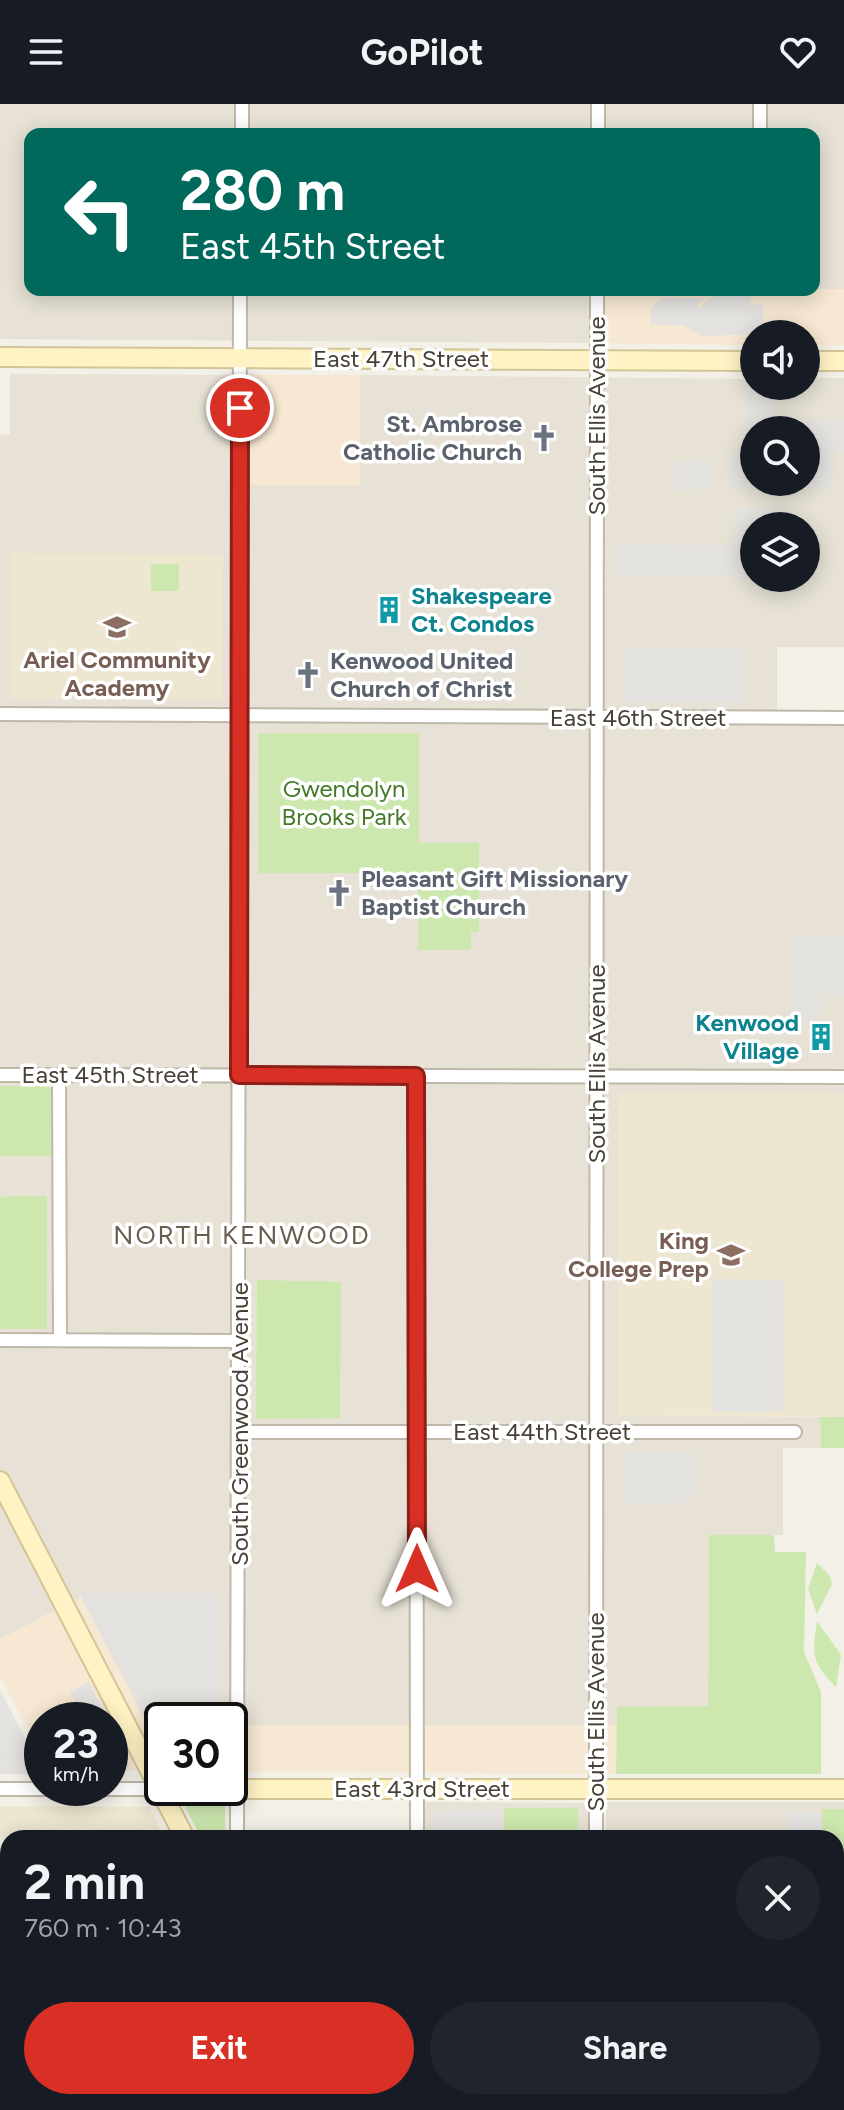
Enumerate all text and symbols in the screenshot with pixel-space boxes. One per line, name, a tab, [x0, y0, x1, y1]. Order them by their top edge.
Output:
icon: menu	[24, 30, 68, 74]
icon: heart	[776, 30, 820, 74]
text: GoPilot	[360, 31, 484, 74]
text: 280 m	[180, 157, 345, 224]
icon: left	[48, 160, 152, 264]
text: East 45th Street	[180, 225, 445, 268]
street label: South Ellis Avenue	[582, 316, 611, 516]
map controls	[740, 320, 820, 592]
button: sound	[740, 320, 820, 400]
street label: East 47th Street	[313, 344, 489, 373]
pin	[206, 374, 274, 442]
icon: arrive	[218, 386, 262, 430]
place label: St. Ambrose Catholic Church	[343, 409, 522, 466]
button: search	[740, 416, 820, 496]
church icon: St. Ambrose Catholic Church	[529, 423, 559, 453]
button: layers	[740, 512, 820, 592]
place label: Shakespeare Ct. Condos	[411, 581, 552, 638]
building icon: Shakespeare Ct. Condos	[374, 595, 404, 625]
school or university icon: Ariel Community Academy	[102, 612, 132, 642]
place label: Ariel Community Academy	[23, 645, 211, 702]
place label: Kenwood United Church of Christ	[330, 646, 513, 703]
church icon: Kenwood United Church of Christ	[293, 660, 323, 690]
street label: East 46th Street	[550, 703, 726, 732]
park label: Gwendolyn Brooks Park	[281, 774, 407, 831]
place label: Pleasant Gift Missionary Baptist Church	[361, 864, 628, 921]
church icon: Pleasant Gift Missionary Baptist Church	[324, 878, 354, 908]
street label: South Ellis Avenue	[582, 964, 611, 1164]
place label: Kenwood Village	[695, 1008, 799, 1065]
building icon: Kenwood Village	[806, 1022, 836, 1052]
street label: East 45th Street	[22, 1060, 198, 1089]
district label: NORTH KENWOOD	[113, 1219, 371, 1251]
place label: King College Prep	[568, 1226, 709, 1283]
school or university icon: King College Prep	[716, 1240, 746, 1270]
street label: South Greenwood Avenue	[225, 1282, 254, 1566]
street label: East 44th Street	[453, 1417, 631, 1446]
position arrow	[375, 1527, 459, 1611]
street label: South Ellis Avenue	[581, 1612, 610, 1812]
speed limit sign: 30	[144, 1702, 248, 1806]
text: 23	[53, 1720, 99, 1768]
text: km/h	[53, 1762, 99, 1786]
street label: East 43rd Street	[334, 1774, 510, 1803]
text: 2 min	[24, 1853, 145, 1911]
button: close	[736, 1856, 820, 1940]
text: 760 m · 10:43	[24, 1912, 182, 1944]
button: Exit	[24, 2002, 414, 2094]
button: Share	[430, 2002, 820, 2094]

